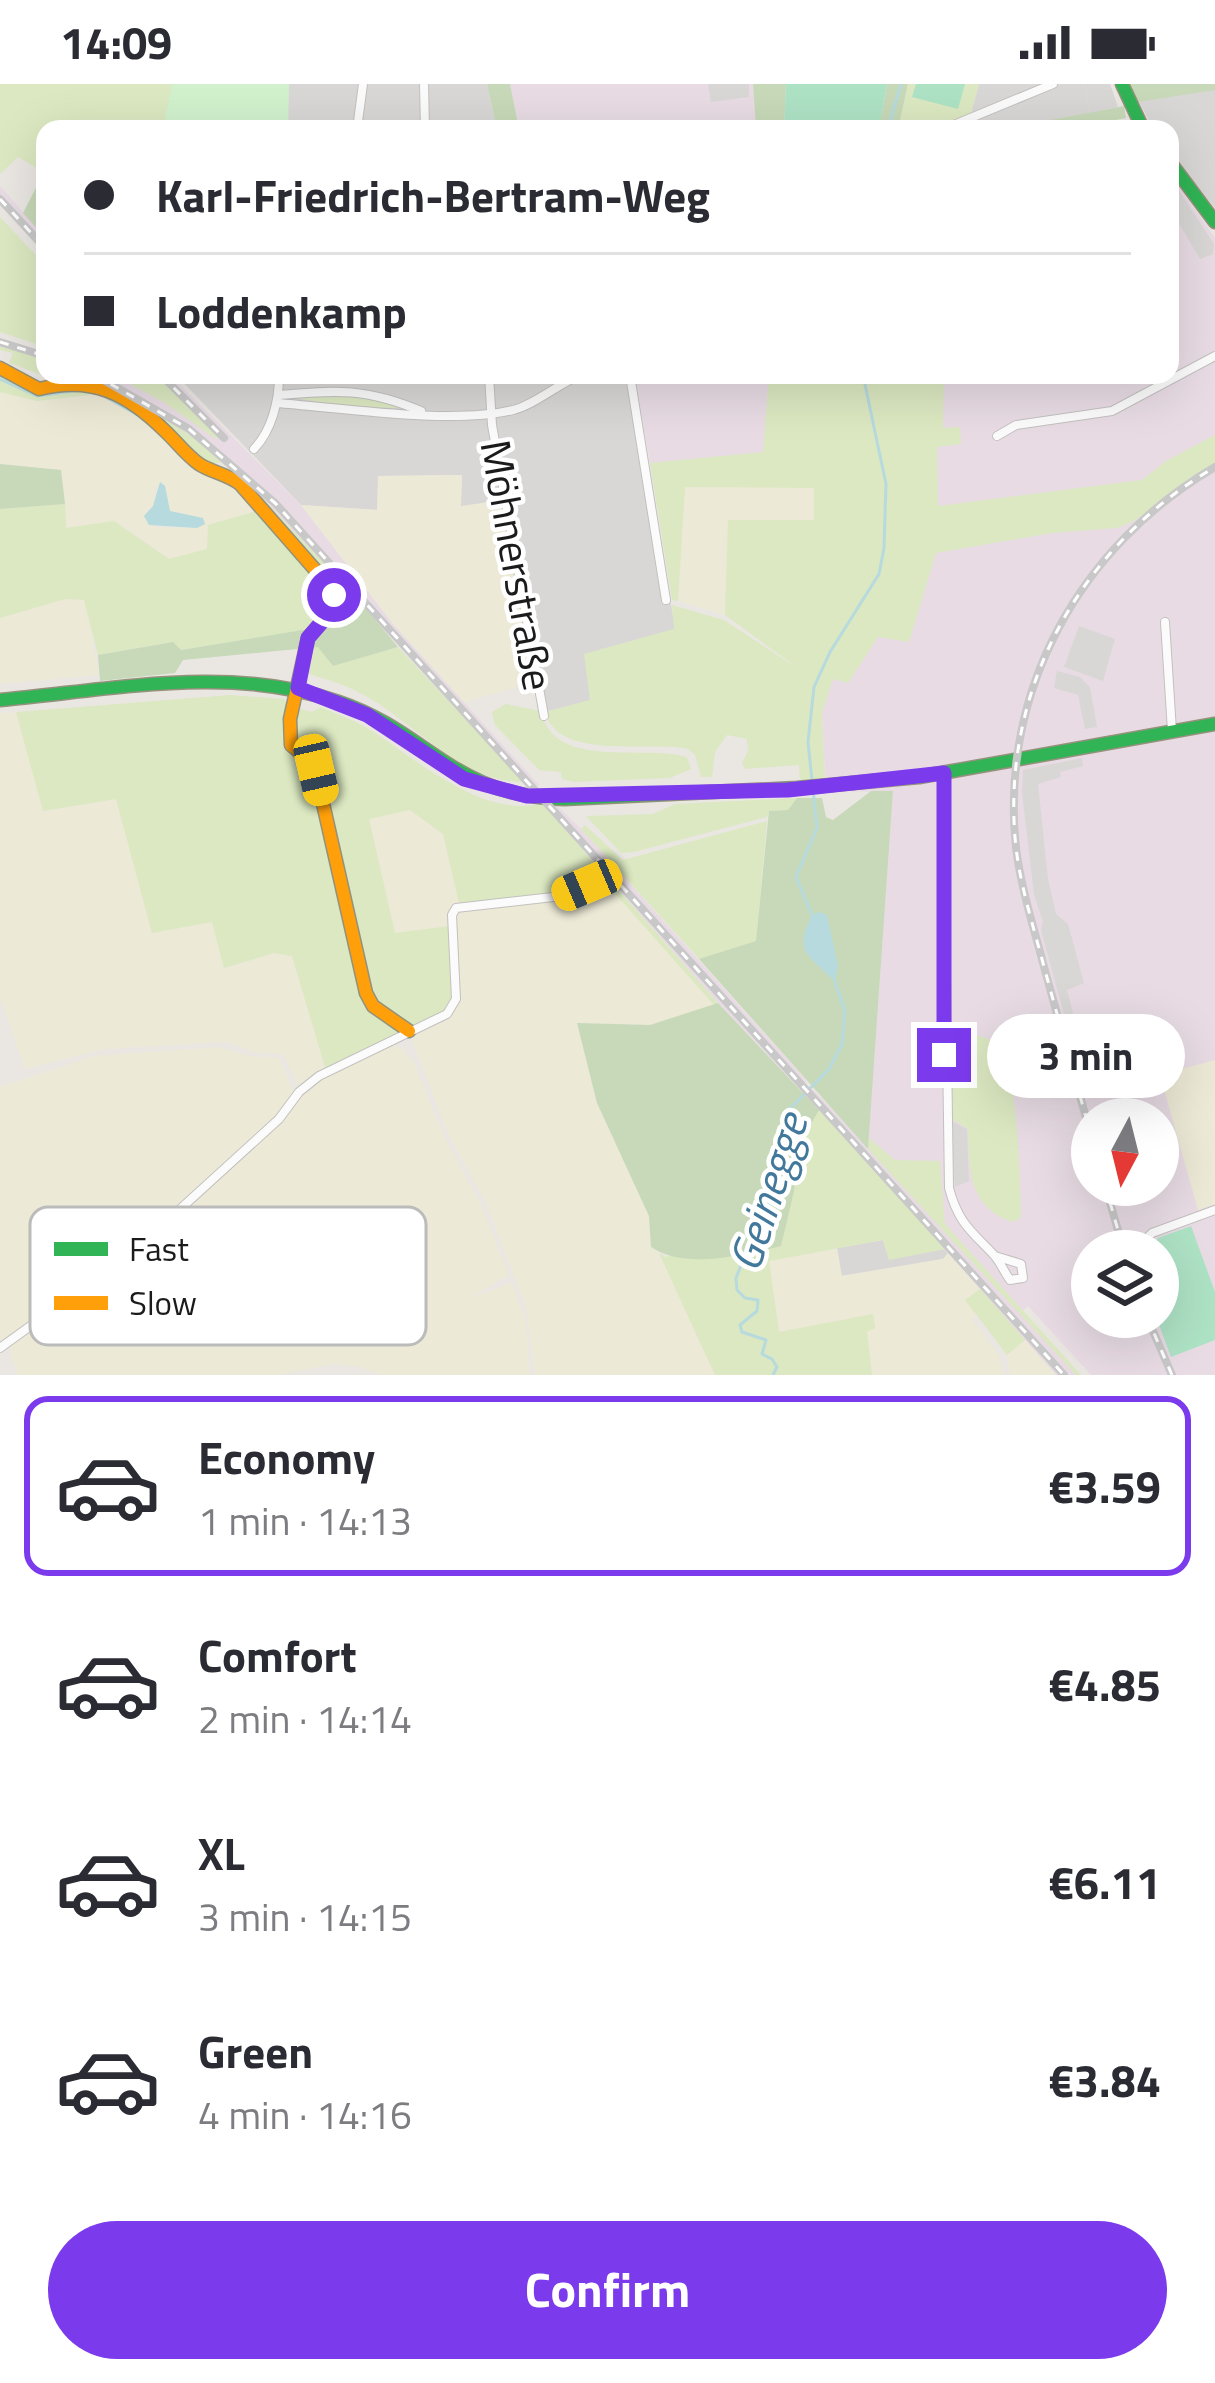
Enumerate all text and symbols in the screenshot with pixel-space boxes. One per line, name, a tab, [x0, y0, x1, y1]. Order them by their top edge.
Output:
text: 14:09	[60, 8, 172, 76]
text: Karl-Friedrich-Bertram-Weg	[156, 161, 710, 229]
text: Loddenkamp	[156, 277, 407, 345]
street label: Möhnerstraße	[464, 435, 571, 695]
route start	[307, 568, 361, 622]
car	[290, 731, 342, 809]
car	[547, 854, 627, 916]
callout: 3 min	[986, 1013, 1184, 1097]
text: 3 min	[1039, 1026, 1133, 1085]
route end	[917, 1028, 971, 1082]
north arrow	[1071, 1098, 1179, 1206]
map controls	[1071, 1098, 1179, 1338]
water label: Geinegge	[710, 1102, 825, 1279]
legend	[30, 1207, 426, 1345]
text: Fast	[129, 1224, 189, 1274]
button: layers	[1071, 1230, 1179, 1338]
text: Slow	[129, 1278, 197, 1328]
text: Economy	[198, 1423, 375, 1491]
icon: car	[54, 1432, 162, 1540]
text: €3.59	[1049, 1452, 1161, 1520]
text: 1 min · 14:13	[198, 1491, 412, 1550]
text: Comfort	[198, 1621, 357, 1689]
icon: car	[54, 1630, 162, 1738]
text: €4.85	[1049, 1650, 1161, 1718]
text: 2 min · 14:14	[198, 1689, 412, 1748]
text: XL	[198, 1819, 245, 1887]
icon: car	[54, 1828, 162, 1936]
text: €6.11	[1049, 1848, 1161, 1916]
text: 3 min · 14:15	[198, 1887, 412, 1946]
text: Green	[198, 2017, 313, 2085]
icon: car	[54, 2026, 162, 2134]
text: €3.84	[1049, 2046, 1161, 2114]
text: 4 min · 14:16	[198, 2085, 412, 2144]
button: Confirm	[48, 2221, 1167, 2359]

